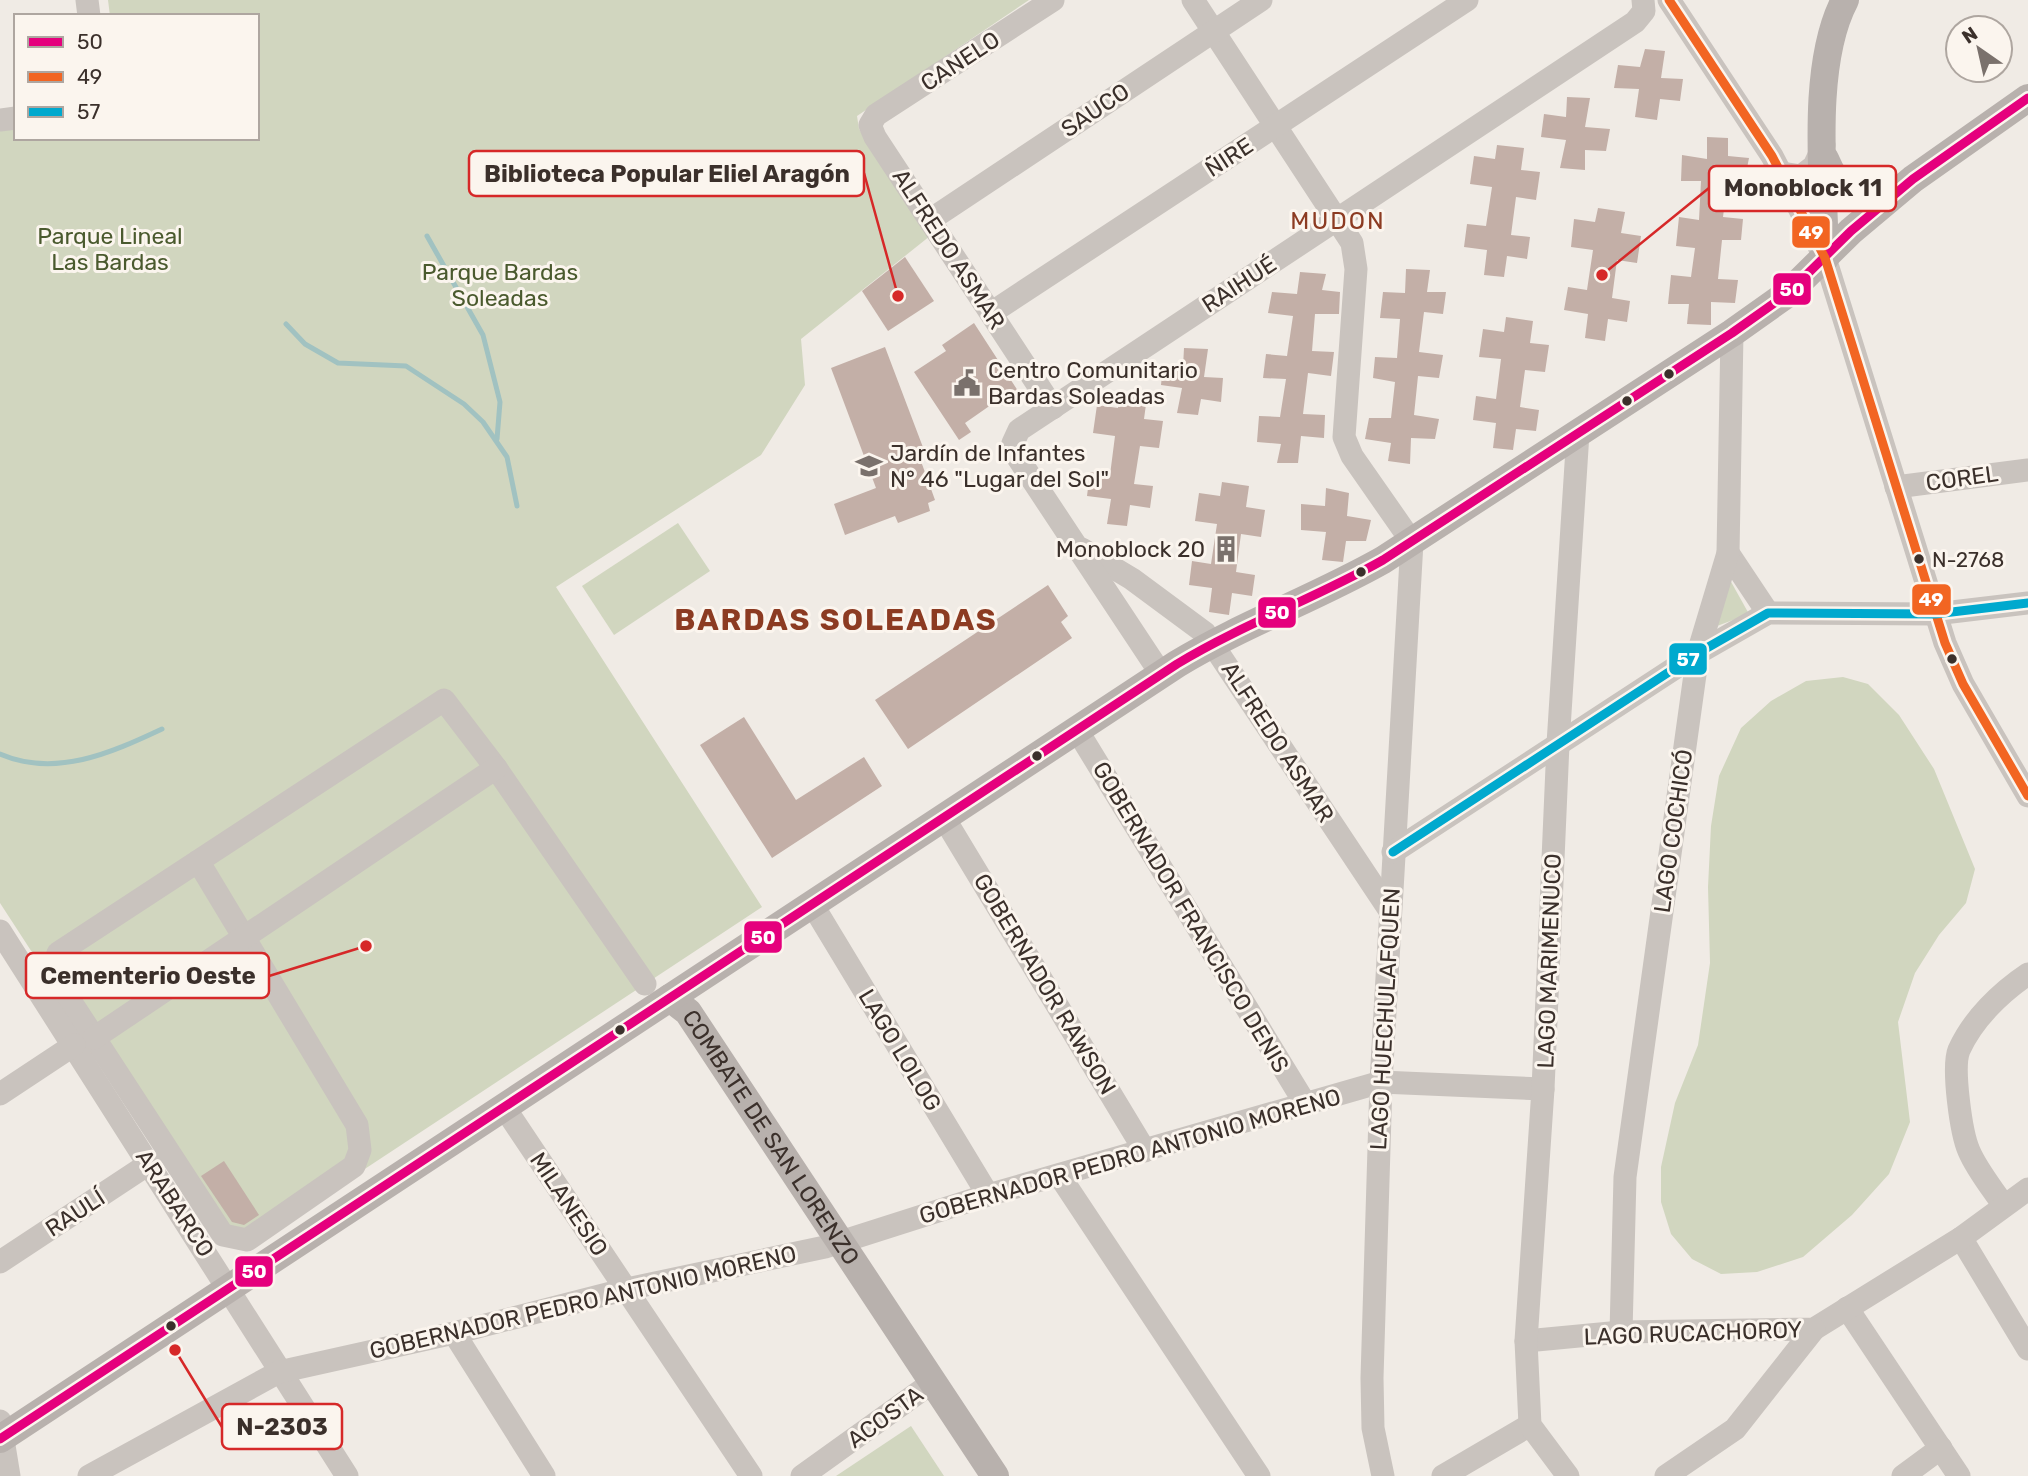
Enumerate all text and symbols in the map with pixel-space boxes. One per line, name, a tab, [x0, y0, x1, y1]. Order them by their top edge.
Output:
legend	[14, 14, 259, 140]
north arrow	[1944, 14, 2014, 84]
text: N	[1958, 22, 1982, 49]
street label: CANELO	[915, 25, 1005, 97]
text: 50	[77, 29, 103, 54]
text: 49	[77, 64, 102, 89]
street label: SAUCO	[1056, 77, 1134, 143]
text: 57	[77, 99, 100, 124]
street label: ÑIRE	[1200, 131, 1258, 183]
callout: Biblioteca Popular Eliel Aragón	[469, 151, 864, 196]
text: Biblioteca Popular Eliel Aragón	[484, 160, 850, 188]
street label: ALFREDO ASMAR	[887, 164, 1011, 334]
callout: Monoblock 11	[1709, 166, 1896, 211]
text: Monoblock 11	[1724, 174, 1882, 202]
district label: MUDON	[1290, 207, 1386, 235]
line badge: 49	[1791, 215, 1831, 249]
text: 49	[1798, 221, 1824, 244]
park label: Parque Lineal Las Bardas	[37, 222, 183, 276]
street label: RAIHUÉ	[1196, 250, 1282, 318]
park label: Parque Bardas Soleadas	[422, 258, 578, 312]
line badge: 50	[1772, 272, 1812, 306]
text: 50	[1779, 278, 1805, 301]
place label: Centro Comunitario Bardas Soleadas	[988, 356, 1198, 410]
unlabelled marker	[1662, 367, 1676, 381]
public building icon: Centro Comunitario Bardas Soleadas	[952, 368, 982, 398]
unlabelled marker	[1620, 394, 1634, 408]
place label: Jardín de Infantes N° 46 "Lugar del Sol"	[890, 439, 1109, 493]
school or university icon: Jardín de Infantes N° 46 "Lugar del Sol"	[854, 451, 884, 481]
street label: COREL	[1924, 459, 2000, 497]
building icon: Monoblock 20	[1211, 534, 1241, 564]
place label: Monoblock 20	[1056, 535, 1205, 563]
place label: N-2768	[1932, 547, 2004, 572]
marker: N-2768	[1912, 552, 1926, 566]
unlabelled marker	[1354, 565, 1368, 579]
line badge: 49	[1911, 583, 1952, 616]
text: 49	[1918, 588, 1944, 611]
line badge: 50	[1257, 596, 1297, 629]
text: 50	[1264, 601, 1290, 624]
district label: BARDAS SOLEADAS	[674, 602, 998, 638]
line badge: 57	[1668, 642, 1708, 676]
text: 57	[1676, 648, 1700, 671]
unlabelled marker	[1945, 652, 1959, 666]
street label: ALFREDO ASMAR	[1216, 657, 1340, 827]
street label: LAGO COCHICÓ	[1648, 747, 1698, 915]
unlabelled marker	[1030, 749, 1044, 763]
street label: GOBERNADOR FRANCISCO DENIS	[1087, 756, 1295, 1078]
street label: LAGO MARIMENUCO	[1531, 853, 1567, 1069]
street label: GOBERNADOR RAWSON	[968, 868, 1122, 1100]
street label: LAGO HUECHULAFQUEN	[1364, 887, 1406, 1151]
line badge: 50	[743, 920, 783, 954]
text: 50	[750, 926, 776, 949]
callout: Cementerio Oeste	[26, 953, 269, 998]
text: Cementerio Oeste	[40, 962, 256, 990]
street label: LAGO LOLOG	[853, 984, 947, 1116]
street label: COMBATE DE SAN LORENZO	[676, 1004, 865, 1270]
unlabelled marker	[613, 1023, 627, 1037]
street label: GOBERNADOR PEDRO ANTONIO MORENO	[916, 1082, 1344, 1230]
street label: ARABARCO	[130, 1144, 220, 1262]
street label: MILANESIO	[524, 1147, 614, 1261]
street label: RAULÍ	[40, 1183, 111, 1243]
street label: GOBERNADOR PEDRO ANTONIO MORENO	[367, 1239, 799, 1365]
line badge: 50	[234, 1255, 274, 1288]
text: 50	[241, 1260, 267, 1283]
street label: LAGO RUCACHOROY	[1583, 1315, 1803, 1351]
unlabelled marker	[164, 1319, 178, 1333]
street label: ACOSTA	[842, 1380, 928, 1454]
callout: N-2303	[222, 1404, 342, 1449]
text: N-2303	[236, 1413, 328, 1441]

